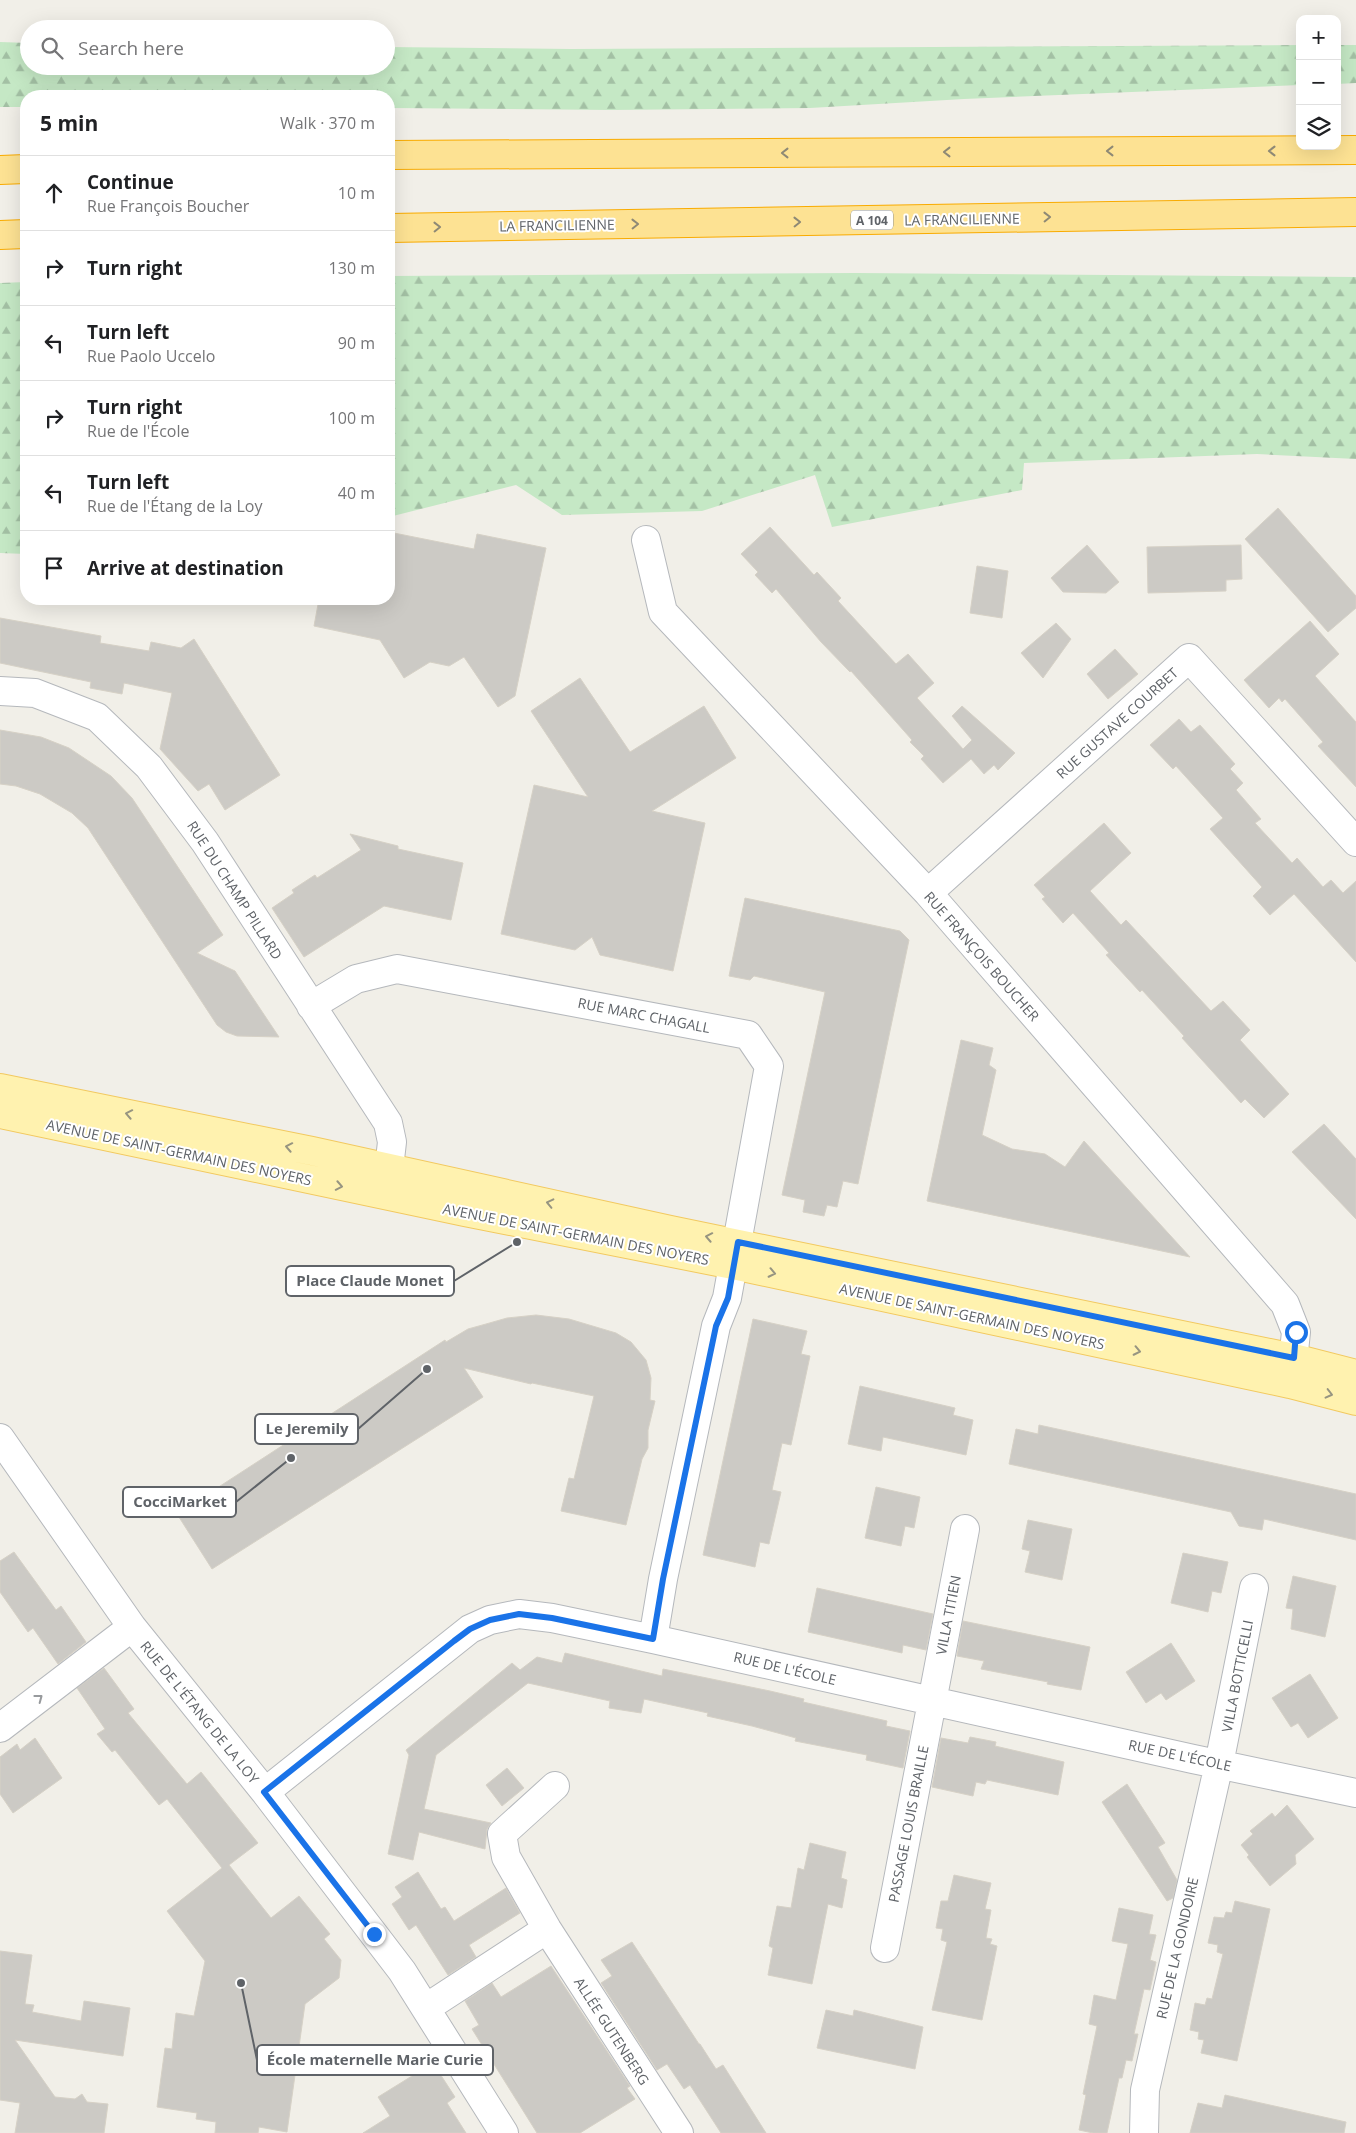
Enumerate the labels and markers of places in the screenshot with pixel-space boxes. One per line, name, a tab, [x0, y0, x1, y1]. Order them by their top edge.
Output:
callout: Place Claude Monet	[286, 1266, 454, 1296]
callout: Le Jeremily	[255, 1414, 358, 1444]
callout: CocciMarket	[123, 1487, 236, 1517]
callout: École maternelle Marie Curie	[257, 2045, 493, 2075]

